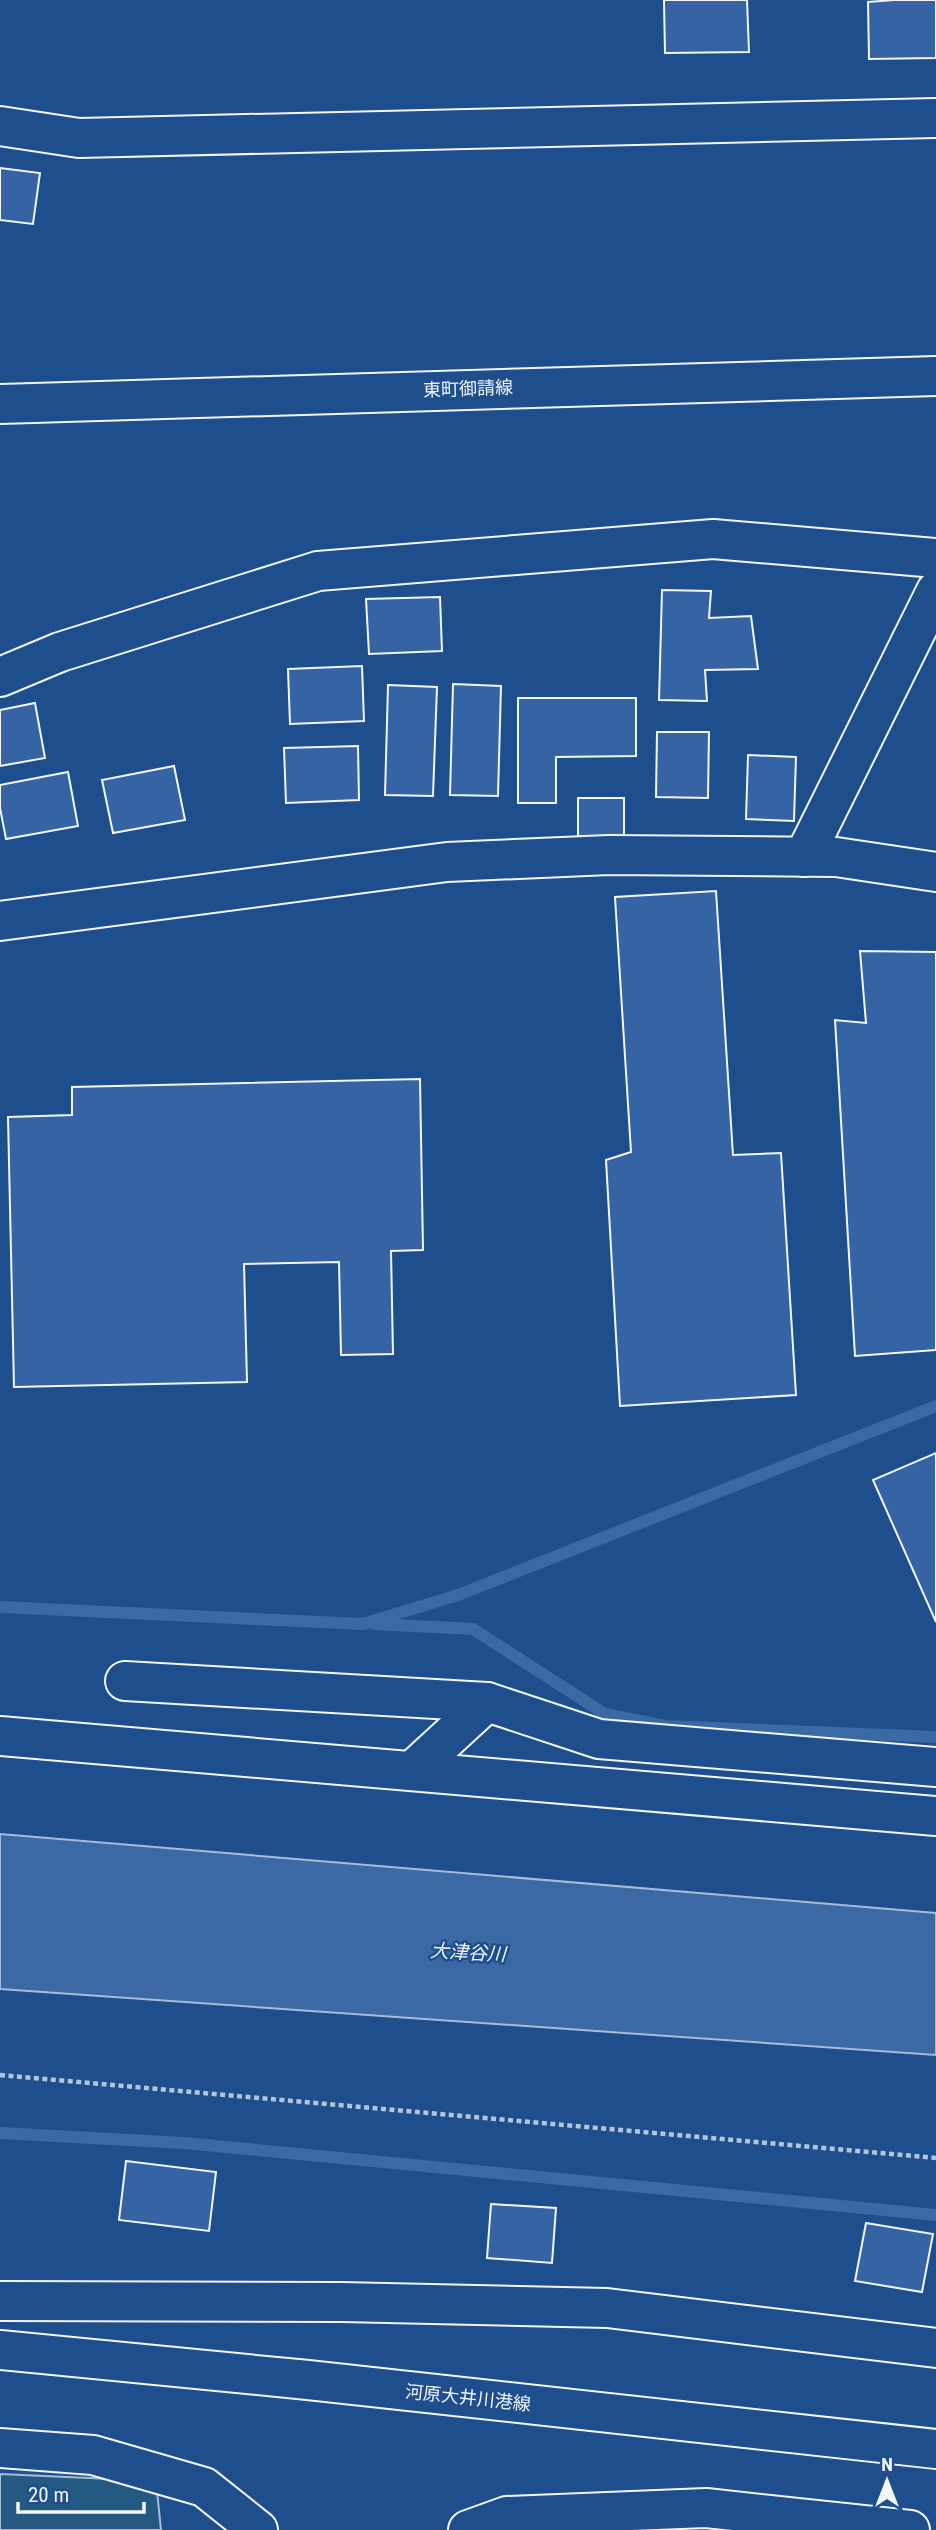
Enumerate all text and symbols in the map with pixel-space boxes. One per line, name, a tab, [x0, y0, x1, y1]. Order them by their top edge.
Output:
street label: 東町御請線	[423, 376, 513, 401]
water label: 大津谷川	[429, 1939, 509, 1966]
street label: 河原大井川港線	[404, 2380, 532, 2415]
north arrow	[852, 2446, 922, 2516]
text: N	[881, 2453, 893, 2476]
scale bar	[18, 2470, 144, 2514]
text: 20 m	[28, 2483, 69, 2507]

